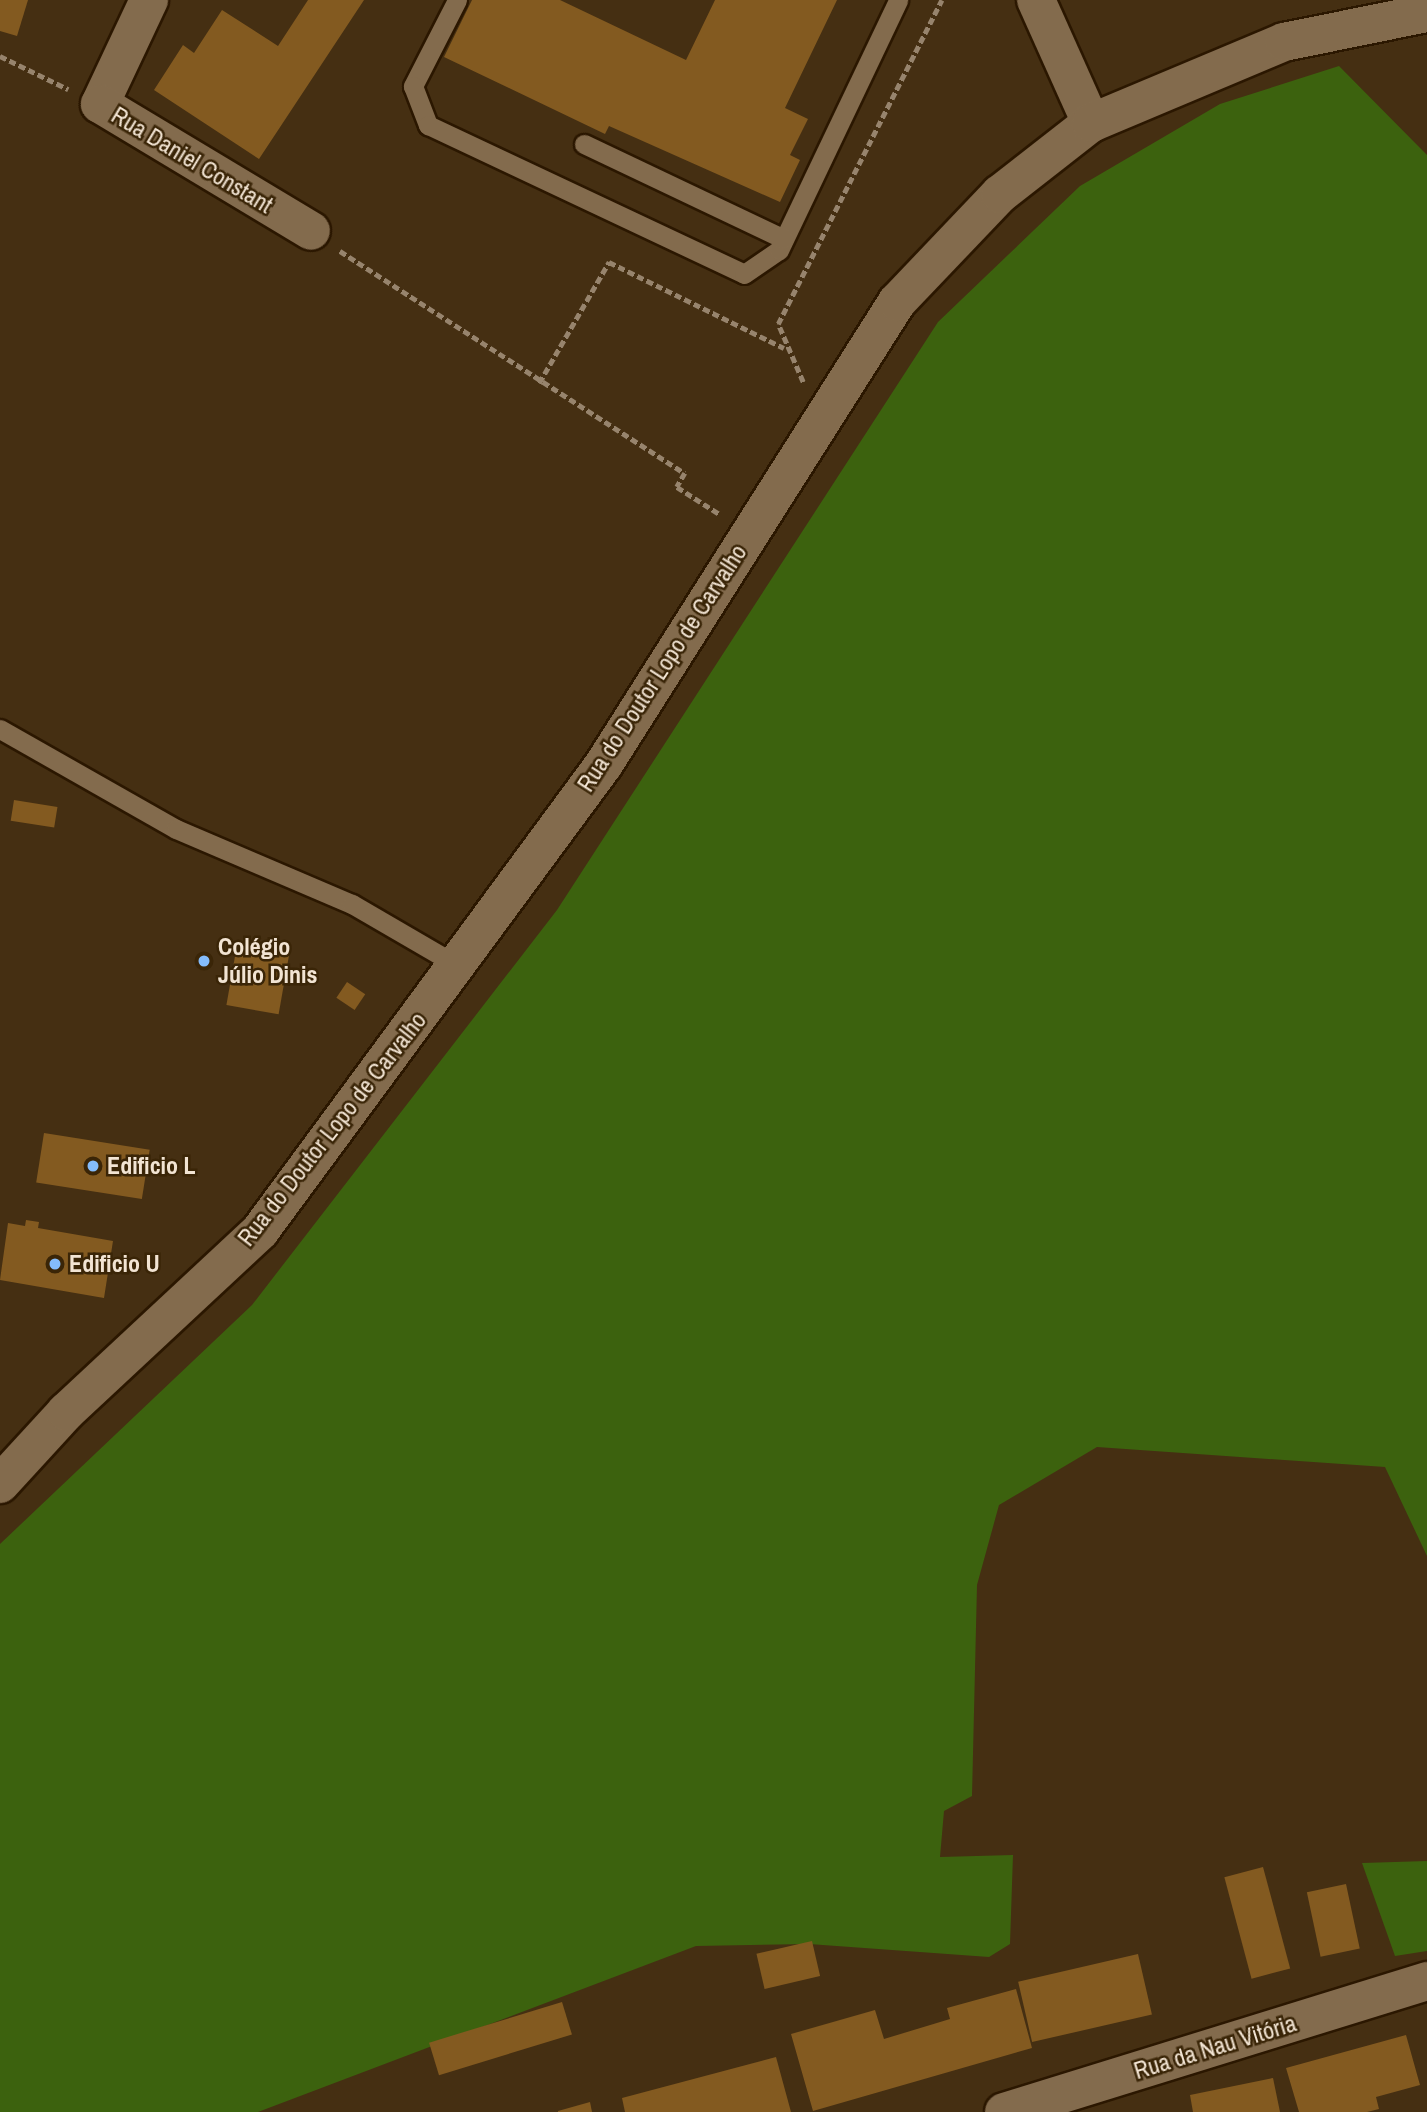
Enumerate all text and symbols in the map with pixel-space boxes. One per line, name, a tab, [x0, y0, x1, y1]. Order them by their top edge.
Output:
street label: Rua Daniel Constant	[106, 101, 278, 219]
street label: Rua do Doutor Lopo de Carvalho	[571, 539, 753, 797]
place label: Colégio Júlio Dinis	[218, 933, 318, 989]
marker: Colégio Júlio Dinis	[196, 953, 212, 969]
street label: Rua do Doutor Lopo de Carvalho	[232, 1006, 432, 1252]
place label: Edificio L	[107, 1152, 196, 1180]
marker: Edificio L	[85, 1158, 101, 1174]
place label: Edificio U	[69, 1250, 160, 1278]
marker: Edificio U	[47, 1256, 63, 1272]
street label: Rua da Nau Vitória	[1130, 2009, 1300, 2085]

